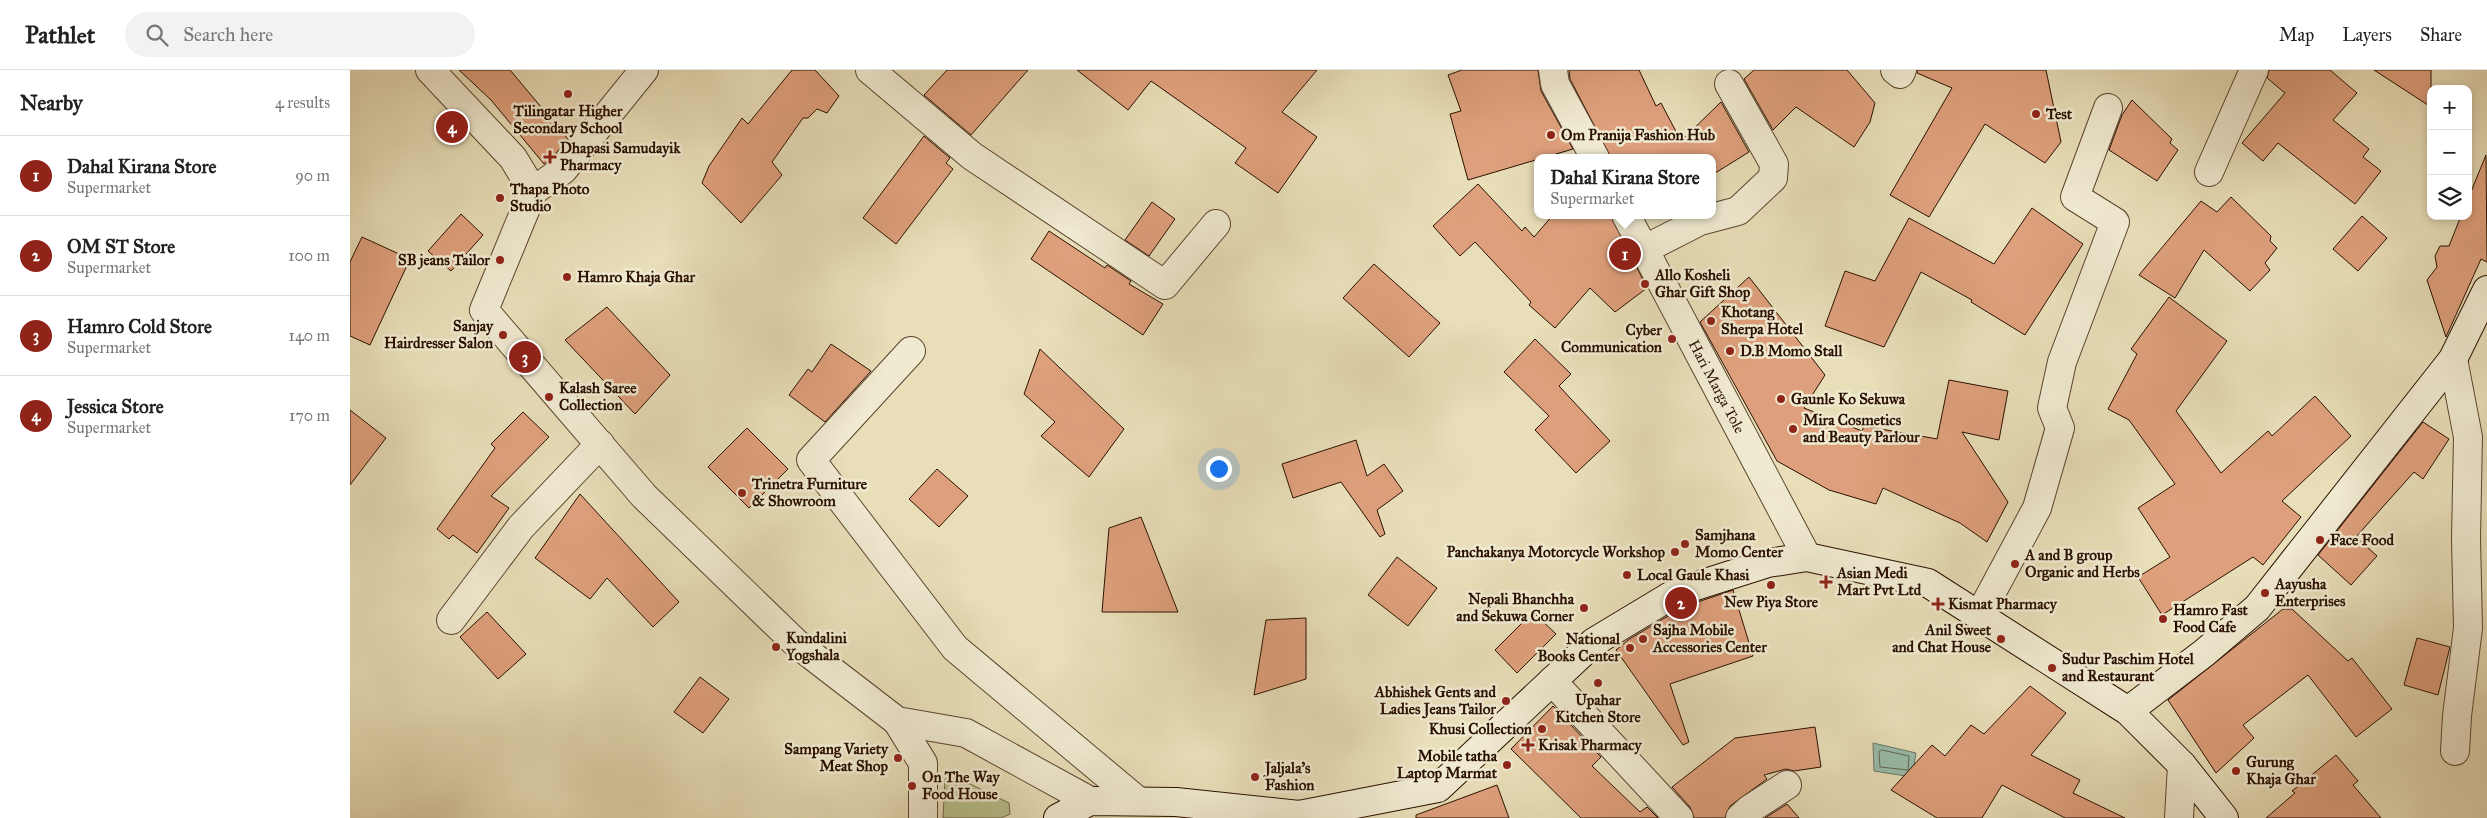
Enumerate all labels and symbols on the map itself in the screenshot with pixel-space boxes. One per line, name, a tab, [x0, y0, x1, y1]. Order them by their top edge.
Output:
marker: Tilingatar Higher Secondary School	[562, 88, 574, 100]
place label: Tilingatar Higher Secondary School	[513, 102, 624, 138]
place label: Test	[2045, 105, 2073, 123]
pin: 4	[436, 108, 468, 146]
marker: Test	[2030, 108, 2042, 120]
place label: Om Pranija Fashion Hub	[1561, 126, 1716, 145]
marker: Om Pranija Fashion Hub	[1545, 129, 1557, 141]
place label: Dhapasi Samudayik Pharmacy	[560, 139, 681, 175]
marker: Dhapasi Samudayik Pharmacy	[544, 151, 556, 163]
place label: Thapa Photo Studio	[509, 180, 590, 215]
marker: Thapa Photo Studio	[494, 192, 506, 204]
pin: 1	[1609, 235, 1641, 273]
place label: SB jeans Tailor	[398, 251, 490, 270]
marker: SB jeans Tailor	[494, 254, 506, 266]
place label: Allo Kosheli Ghar Gift Shop	[1654, 266, 1751, 302]
place label: Hamro Khaja Ghar	[577, 268, 696, 287]
marker: Hamro Khaja Ghar	[561, 271, 573, 283]
marker: Allo Kosheli Ghar Gift Shop	[1639, 278, 1651, 290]
place label: Khotang Sherpa Hotel	[1721, 303, 1804, 339]
marker: Khotang Sherpa Hotel	[1705, 315, 1717, 327]
place label: Sanjay Hairdresser Salon	[384, 317, 494, 352]
place label: Cyber Communication	[1561, 321, 1663, 356]
marker: Sanjay Hairdresser Salon	[497, 329, 509, 341]
marker: Cyber Communication	[1666, 333, 1678, 345]
street label: Hari Marga Tole	[1685, 337, 1749, 436]
pin: 3	[509, 338, 541, 376]
place label: D.B Momo Stall	[1740, 342, 1843, 360]
marker: D.B Momo Stall	[1724, 345, 1736, 357]
place label: Kalash Saree Collection	[559, 379, 637, 414]
place label: Gaunle Ko Sekuwa	[1791, 390, 1906, 408]
marker: Kalash Saree Collection	[543, 391, 555, 403]
marker: Gaunle Ko Sekuwa	[1775, 393, 1787, 405]
place label: Mira Cosmetics and Beauty Parlour	[1803, 411, 1920, 447]
marker: Mira Cosmetics and Beauty Parlour	[1787, 423, 1799, 435]
your location	[1206, 456, 1232, 482]
place label: Trinetra Furniture & Showroom	[751, 475, 868, 510]
marker: Trinetra Furniture & Showroom	[736, 487, 748, 499]
place label: Samjhana Momo Center	[1695, 526, 1783, 561]
place label: Face Food	[2330, 531, 2394, 549]
marker: Face Food	[2314, 534, 2326, 546]
marker: Samjhana Momo Center	[1679, 538, 1691, 550]
place label: Panchakanya Motorcycle Workshop	[1446, 543, 1665, 562]
marker: Panchakanya Motorcycle Workshop	[1669, 546, 1681, 558]
place label: A and B group Organic and Herbs	[2024, 546, 2140, 582]
marker: A and B group Organic and Herbs	[2009, 558, 2021, 570]
place label: Asian Medi Mart Pvt Ltd	[1836, 564, 1922, 599]
place label: Local Gaule Khasi	[1637, 566, 1750, 584]
marker: Local Gaule Khasi	[1621, 569, 1633, 581]
marker: Asian Medi Mart Pvt Ltd	[1819, 575, 1833, 589]
place label: Aayusha Enterprises	[2274, 575, 2346, 611]
marker: New Piya Store	[1765, 579, 1777, 591]
pin: 2	[1665, 584, 1697, 622]
marker: Aayusha Enterprises	[2259, 587, 2271, 599]
place label: Nepali Bhanchha and Sekuwa Corner	[1456, 590, 1575, 625]
place label: New Piya Store	[1724, 593, 1819, 612]
place label: Kismat Pharmacy	[1948, 595, 2058, 614]
marker: Kismat Pharmacy	[1932, 598, 1944, 610]
place label: Hamro Fast Food Cafe	[2173, 601, 2249, 636]
marker: Nepali Bhanchha and Sekuwa Corner	[1578, 602, 1590, 614]
marker: Hamro Fast Food Cafe	[2157, 613, 2169, 625]
place label: Sajha Mobile Accessories Center	[1652, 621, 1767, 656]
place label: Anil Sweet and Chat House	[1892, 621, 1992, 656]
place label: Kundalini Yogshala	[785, 629, 848, 665]
place label: National Books Center	[1537, 630, 1621, 665]
marker: Sajha Mobile Accessories Center	[1637, 633, 1649, 645]
marker: Anil Sweet and Chat House	[1995, 633, 2007, 645]
marker: Kundalini Yogshala	[770, 641, 782, 653]
marker: National Books Center	[1624, 642, 1636, 654]
place label: Sudur Paschim Hotel and Restaurant	[2062, 650, 2195, 685]
marker: Sudur Paschim Hotel and Restaurant	[2046, 662, 2058, 674]
marker: Upahar Kitchen Store	[1592, 677, 1604, 689]
place label: Abhishek Gents and Ladies Jeans Tailor	[1374, 683, 1496, 719]
place label: Upahar Kitchen Store	[1555, 691, 1642, 726]
marker: Abhishek Gents and Ladies Jeans Tailor	[1500, 695, 1512, 707]
place label: Khusi Collection	[1429, 720, 1533, 738]
marker: Khusi Collection	[1536, 723, 1548, 735]
place label: Krisak Pharmacy	[1538, 736, 1643, 755]
marker: Krisak Pharmacy	[1522, 739, 1534, 751]
place label: Sampang Variety Meat Shop	[784, 740, 889, 776]
place label: Mobile tatha Laptop Marmat	[1397, 747, 1498, 783]
marker: Sampang Variety Meat Shop	[892, 752, 904, 764]
place label: Gurung Khaja Ghar	[2246, 753, 2316, 789]
place label: Jaljala's Fashion	[1263, 759, 1315, 794]
marker: Mobile tatha Laptop Marmat	[1501, 759, 1513, 771]
marker: Gurung Khaja Ghar	[2230, 765, 2242, 777]
place label: On The Way Food House	[922, 768, 1000, 803]
marker: Jaljala's Fashion	[1249, 771, 1261, 783]
marker: On The Way Food House	[906, 780, 918, 792]

